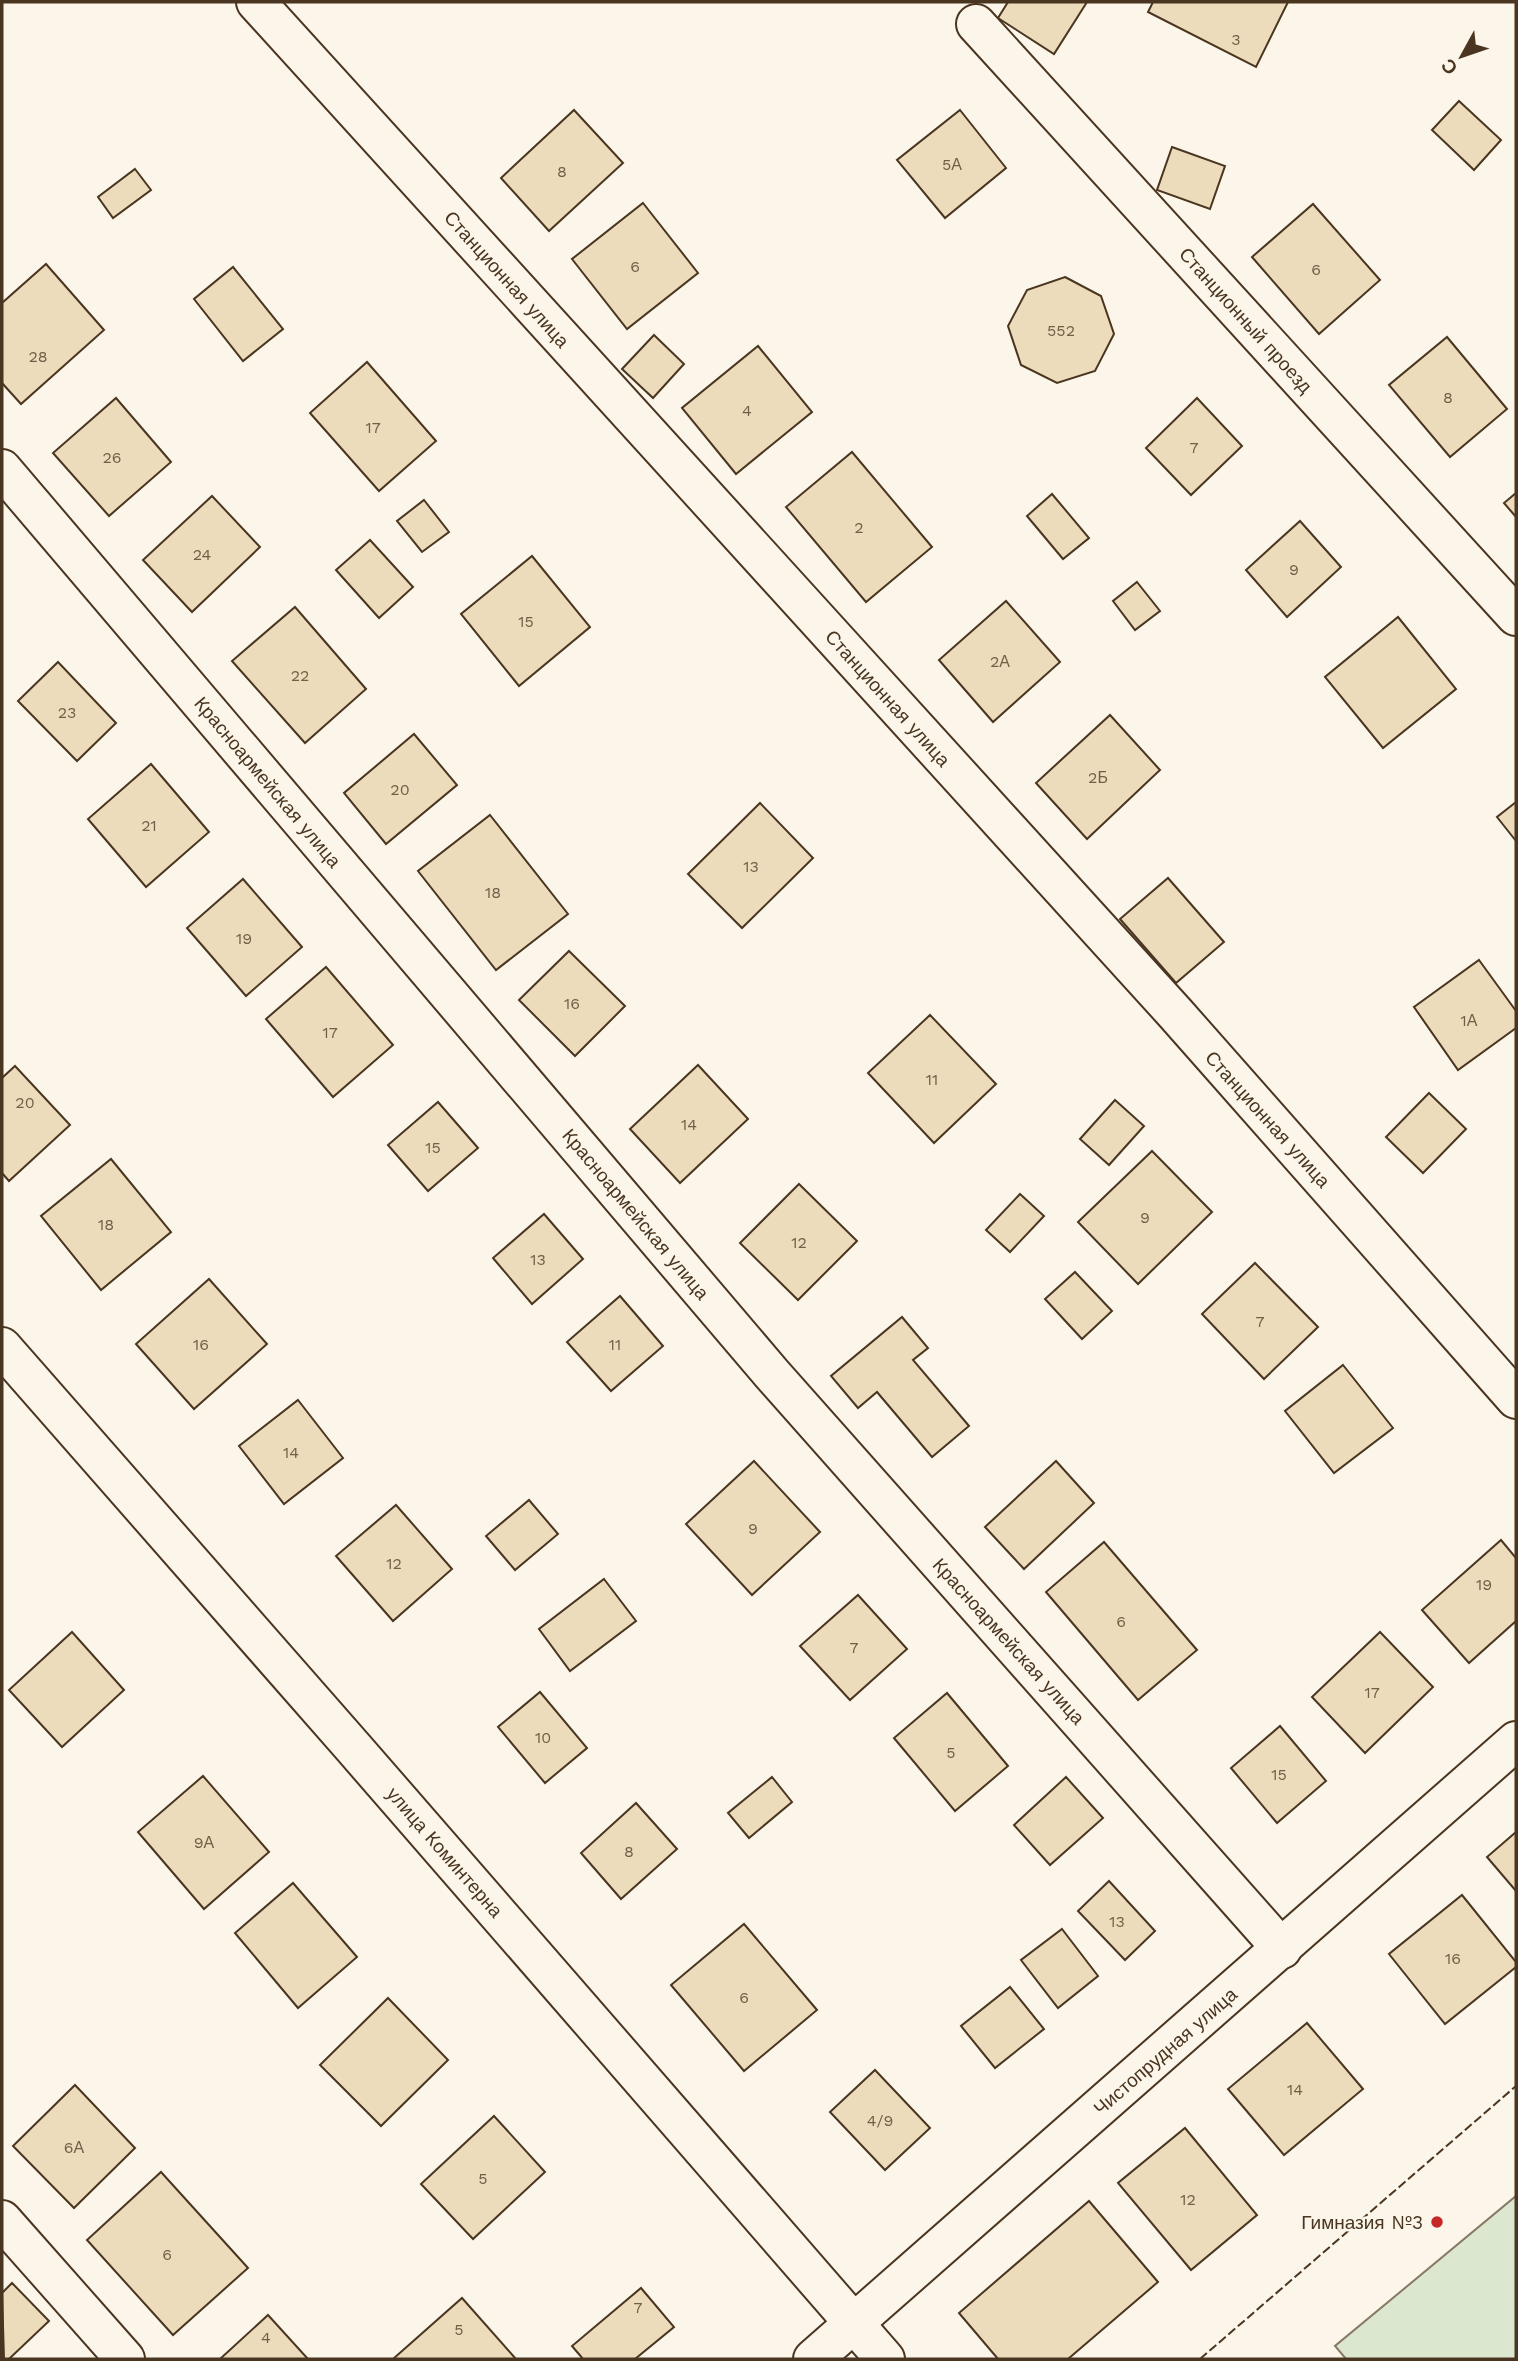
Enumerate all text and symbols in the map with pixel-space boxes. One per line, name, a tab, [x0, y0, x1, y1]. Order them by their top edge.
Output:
north arrow	[1427, 21, 1497, 91]
house number: 3	[1231, 30, 1241, 49]
text: С	[1436, 54, 1463, 79]
house number: 5А	[942, 155, 962, 174]
house number: 8	[557, 162, 567, 181]
street label: Станционная улица	[439, 206, 574, 353]
street label: Станционный проезд	[1174, 243, 1317, 398]
house number: 6	[630, 257, 640, 276]
house number: 6	[1311, 260, 1321, 279]
house number: 552	[1047, 321, 1075, 340]
house number: 28	[28, 347, 48, 366]
house number: 8	[1443, 388, 1453, 407]
house number: 4	[742, 401, 752, 420]
house number: 17	[365, 418, 381, 437]
house number: 7	[1190, 438, 1199, 457]
house number: 26	[102, 448, 122, 467]
house number: 2	[854, 518, 864, 537]
house number: 24	[193, 545, 212, 564]
house number: 9	[1289, 560, 1299, 579]
house number: 15	[518, 612, 534, 631]
street label: Станционная улица	[820, 625, 955, 772]
house number: 2А	[990, 652, 1010, 671]
house number: 22	[291, 666, 309, 685]
street label: Красноармейская улица	[189, 692, 346, 873]
house number: 23	[58, 703, 76, 722]
house number: 2Б	[1088, 768, 1108, 787]
house number: 20	[390, 780, 410, 799]
house number: 21	[141, 816, 157, 835]
house number: 13	[743, 857, 759, 876]
house number: 18	[485, 883, 501, 902]
house number: 19	[236, 929, 252, 948]
house number: 16	[564, 994, 580, 1013]
house number: 1А	[1461, 1011, 1478, 1030]
house number: 17	[322, 1023, 338, 1042]
street label: Станционная улица	[1200, 1046, 1335, 1193]
house number: 11	[926, 1070, 938, 1089]
house number: 20	[15, 1093, 35, 1112]
house number: 14	[681, 1115, 697, 1134]
street label: Красноармейская улица	[557, 1124, 714, 1305]
house number: 15	[425, 1138, 441, 1157]
house number: 9	[1140, 1208, 1150, 1227]
house number: 18	[98, 1215, 114, 1234]
house number: 12	[791, 1233, 807, 1252]
house number: 13	[530, 1250, 546, 1269]
house number: 7	[1256, 1312, 1265, 1331]
house number: 16	[193, 1335, 209, 1354]
house number: 11	[609, 1335, 621, 1354]
house number: 14	[283, 1443, 299, 1462]
house number: 9	[748, 1519, 758, 1538]
street label: Красноармейская улица	[928, 1553, 1090, 1730]
house number: 12	[386, 1554, 402, 1573]
house number: 19	[1476, 1575, 1492, 1594]
house number: 6	[1116, 1612, 1126, 1631]
house number: 7	[850, 1638, 859, 1657]
house number: 17	[1364, 1683, 1380, 1702]
house number: 10	[535, 1728, 551, 1747]
house number: 5	[946, 1743, 956, 1762]
house number: 15	[1271, 1765, 1287, 1784]
street label: улица Коминтерна	[382, 1782, 508, 1923]
house number: 9А	[194, 1833, 215, 1852]
house number: 8	[624, 1842, 634, 1861]
house number: 13	[1109, 1912, 1125, 1931]
house number: 16	[1445, 1949, 1461, 1968]
street label: Чистопрудная улица	[1089, 1983, 1242, 2120]
house number: 6	[739, 1988, 749, 2007]
house number: 14	[1287, 2080, 1303, 2099]
house number: 4/9	[867, 2111, 893, 2130]
house number: 6А	[64, 2138, 85, 2157]
house number: 5	[478, 2169, 488, 2188]
house number: 12	[1180, 2190, 1196, 2209]
place label: Гимназия №3	[1301, 2211, 1423, 2234]
marker: Гимназия №3	[1429, 2214, 1445, 2230]
house number: 6	[162, 2245, 172, 2264]
house number: 7	[634, 2298, 643, 2317]
house number: 5	[454, 2320, 464, 2339]
house number: 4	[261, 2328, 271, 2347]

